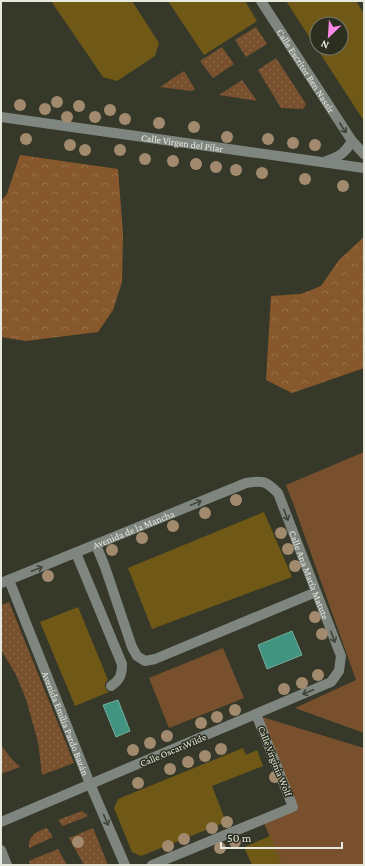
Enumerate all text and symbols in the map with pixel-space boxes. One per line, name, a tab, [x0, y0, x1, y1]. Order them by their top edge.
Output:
north arrow	[309, 16, 349, 56]
street label: Calle Escritor Ben Nassir	[275, 27, 339, 115]
one-way arrow	[340, 122, 348, 134]
street label: Calle Virgen del Pilar	[140, 131, 224, 154]
one-way arrow	[190, 499, 202, 507]
street label: Avenida de la Mancha	[91, 507, 176, 551]
one-way arrow	[282, 509, 290, 521]
street label: Calle Ana María Matute	[287, 529, 332, 621]
one-way arrow	[31, 565, 43, 572]
one-way arrow	[330, 630, 338, 642]
street label: Avenida Emilia Pardo Bazán	[40, 669, 92, 778]
one-way arrow	[303, 689, 315, 696]
street label: Calle Virginia Wolf	[256, 724, 294, 799]
street label: Calle Oscar Wilde	[138, 731, 208, 769]
one-way arrow	[103, 814, 110, 826]
scale bar	[221, 824, 342, 850]
text: 50 m	[227, 831, 252, 845]

